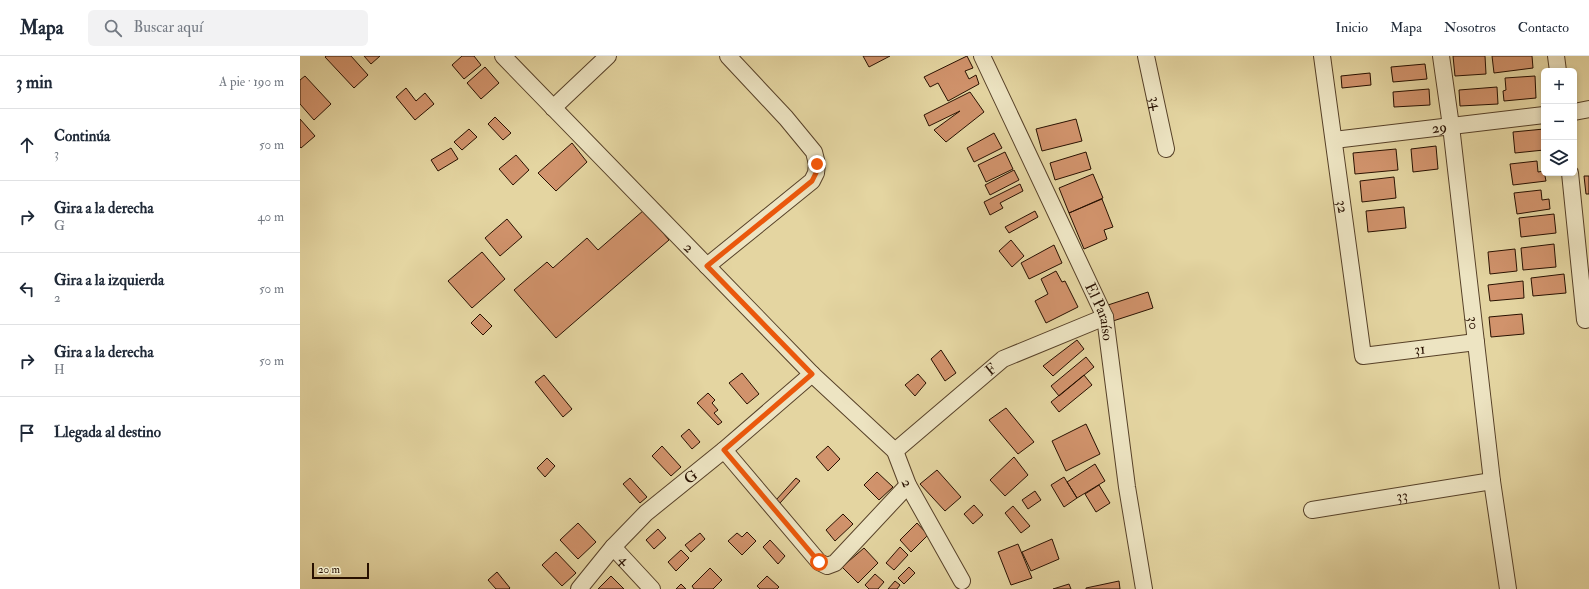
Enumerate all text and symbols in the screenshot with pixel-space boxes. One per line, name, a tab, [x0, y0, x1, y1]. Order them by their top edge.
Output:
search box	[88, 10, 368, 46]
text: Mapa	[20, 16, 64, 40]
icon: search	[102, 17, 124, 39]
text: Buscar aquí	[134, 18, 203, 37]
text: Inicio	[1335, 19, 1368, 36]
text: Mapa	[1390, 19, 1422, 36]
text: Nosotros	[1444, 19, 1496, 36]
text: Contacto	[1518, 19, 1569, 36]
map controls	[1541, 68, 1577, 176]
button: +	[1541, 68, 1577, 104]
text: 3 min	[16, 72, 53, 93]
text: A pie · 190 m	[219, 74, 284, 90]
street label: 34	[1145, 94, 1167, 113]
button: −	[1541, 104, 1577, 140]
street label: 29	[1431, 117, 1448, 138]
text: Continúa	[54, 127, 110, 146]
icon: ahead	[16, 134, 38, 156]
text: 50 m	[259, 137, 284, 153]
button: layers	[1541, 140, 1577, 176]
text: 3	[54, 146, 59, 162]
route end	[808, 155, 826, 173]
text: Gira a la derecha	[54, 199, 154, 218]
street label: 32	[1332, 199, 1353, 215]
icon: right	[16, 206, 38, 228]
text: 40 m	[258, 209, 284, 225]
text: G	[54, 218, 65, 234]
street label: 2	[680, 238, 699, 257]
text: Gira a la izquierda	[54, 271, 164, 290]
icon: left	[16, 278, 38, 300]
street label: El Paraíso	[1081, 280, 1117, 342]
text: 50 m	[259, 281, 284, 297]
text: 2	[54, 290, 61, 306]
street label: 30	[1464, 315, 1484, 331]
street label: 31	[1413, 339, 1426, 359]
text: Gira a la derecha	[54, 343, 154, 362]
icon: right	[16, 350, 38, 372]
text: 50 m	[259, 353, 284, 369]
street label: F	[981, 359, 1001, 380]
text: H	[54, 362, 65, 378]
icon: arrive	[16, 422, 38, 444]
text: Llegada al destino	[54, 423, 161, 442]
street label: G	[680, 465, 702, 488]
street label: 2	[897, 476, 918, 490]
street label: 33	[1395, 485, 1409, 506]
street label: 4	[615, 550, 635, 570]
route start	[810, 553, 828, 571]
scale bar	[312, 561, 369, 580]
text: 20 m	[318, 563, 340, 576]

